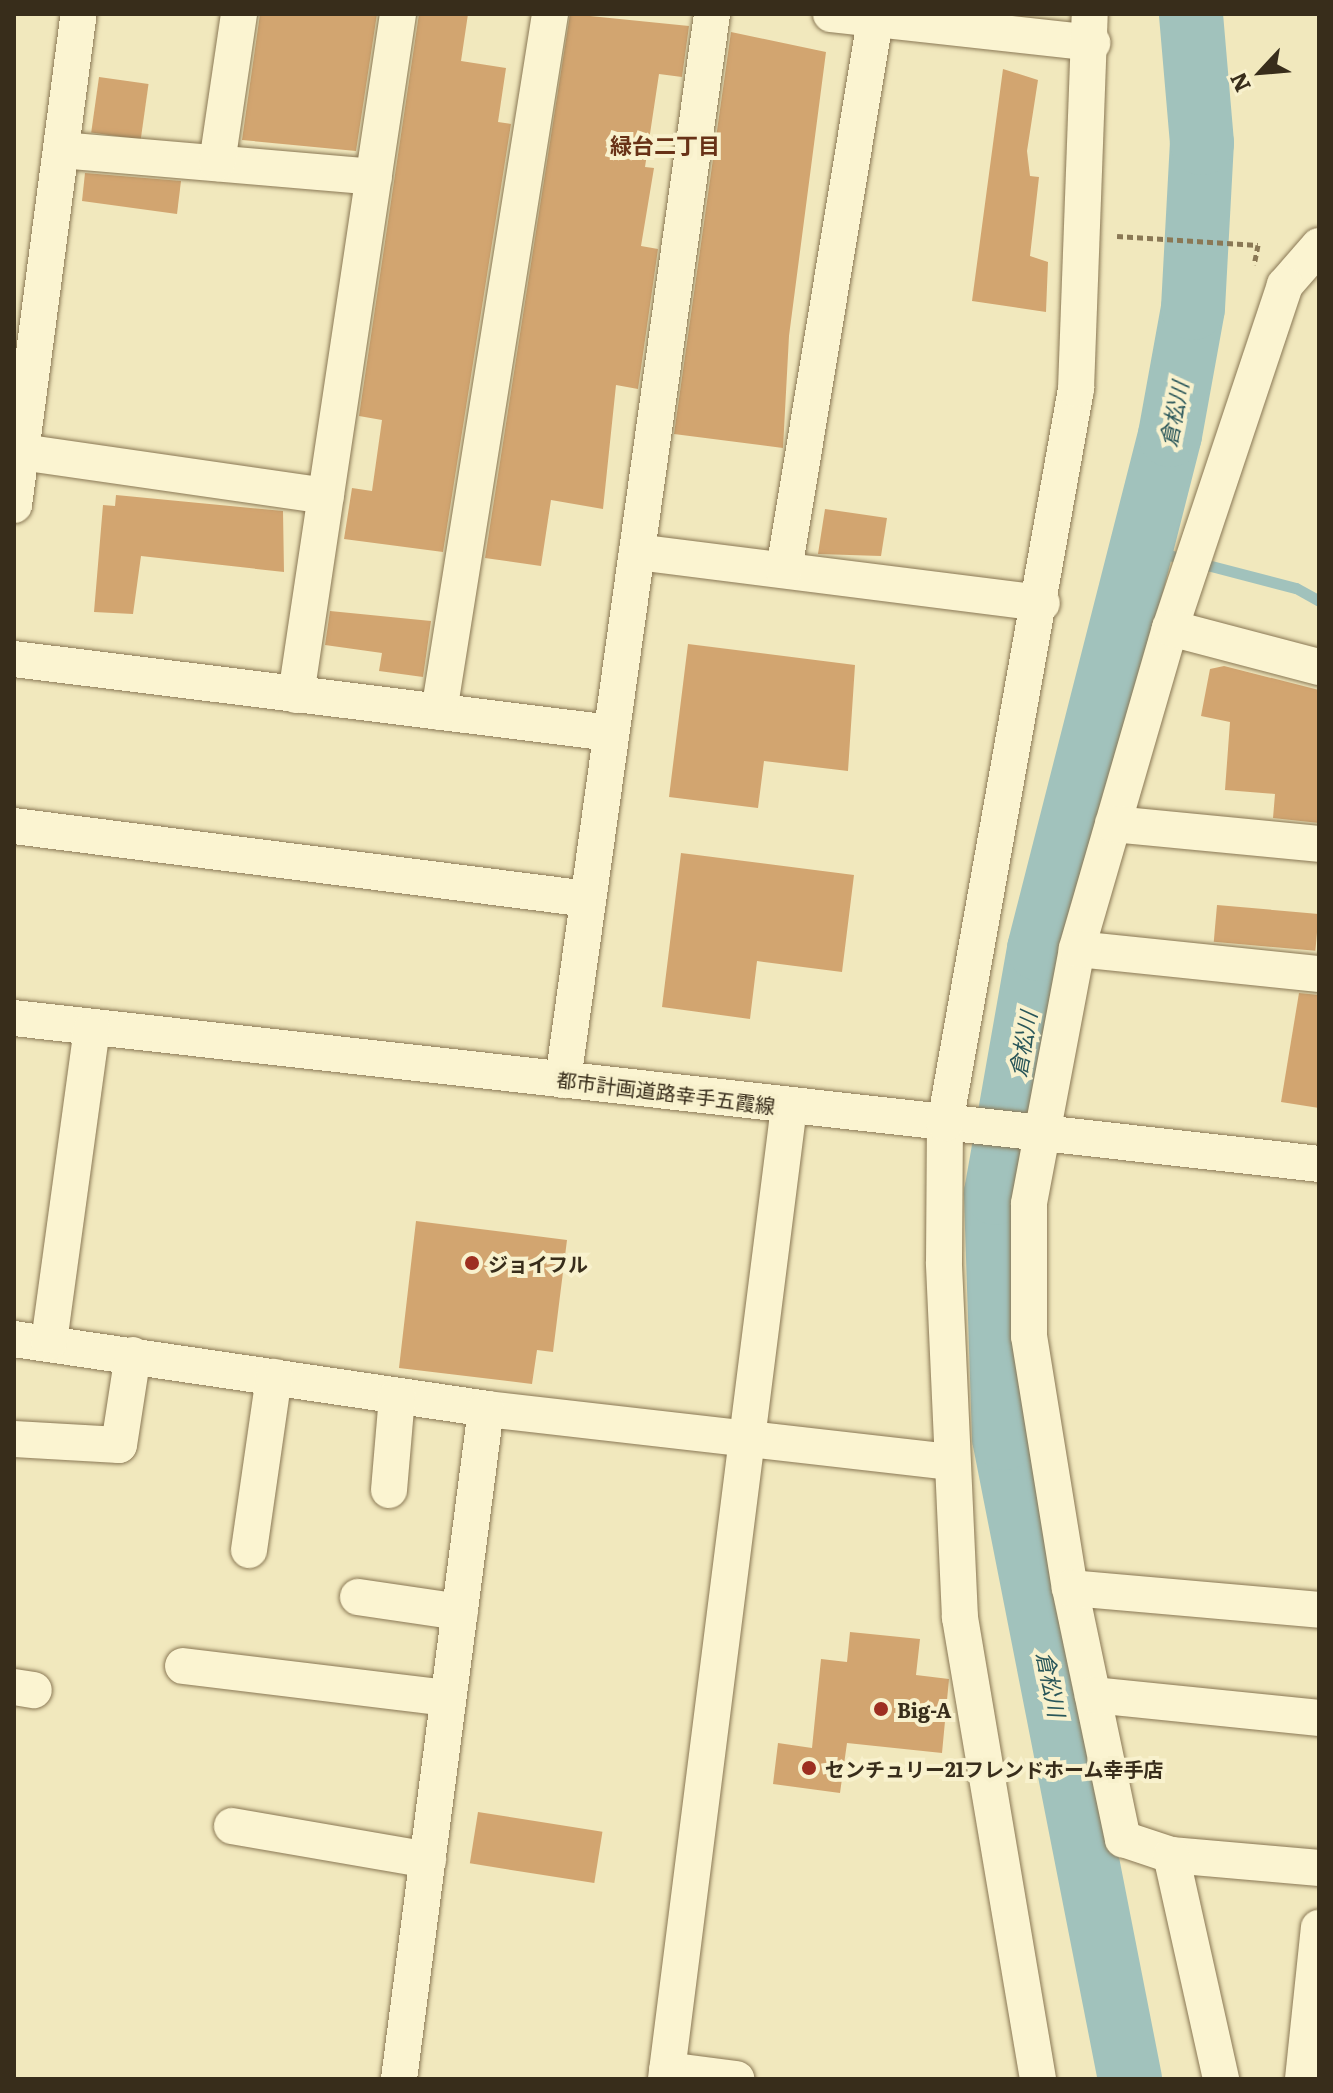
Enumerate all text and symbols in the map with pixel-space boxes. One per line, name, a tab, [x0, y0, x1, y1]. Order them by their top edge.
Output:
north arrow	[1221, 32, 1301, 112]
text: N	[1220, 67, 1258, 98]
district label: 緑台二丁目	[610, 132, 720, 158]
water label: 倉松川	[1154, 379, 1192, 449]
water label: 倉松川	[1003, 1009, 1041, 1079]
street label: 都市計画道路幸手五霞線	[555, 1067, 777, 1117]
place label: ジョイフル	[488, 1251, 588, 1275]
marker: ジョイフル	[463, 1254, 481, 1272]
water label: 倉松川	[1033, 1649, 1071, 1719]
place label: Big-A	[897, 1697, 951, 1721]
marker: Big-A	[872, 1700, 890, 1718]
place label: センチュリー21フレンドホーム幸手店	[825, 1756, 1164, 1780]
marker: センチュリー21フレンドホーム幸手店	[800, 1759, 818, 1777]

